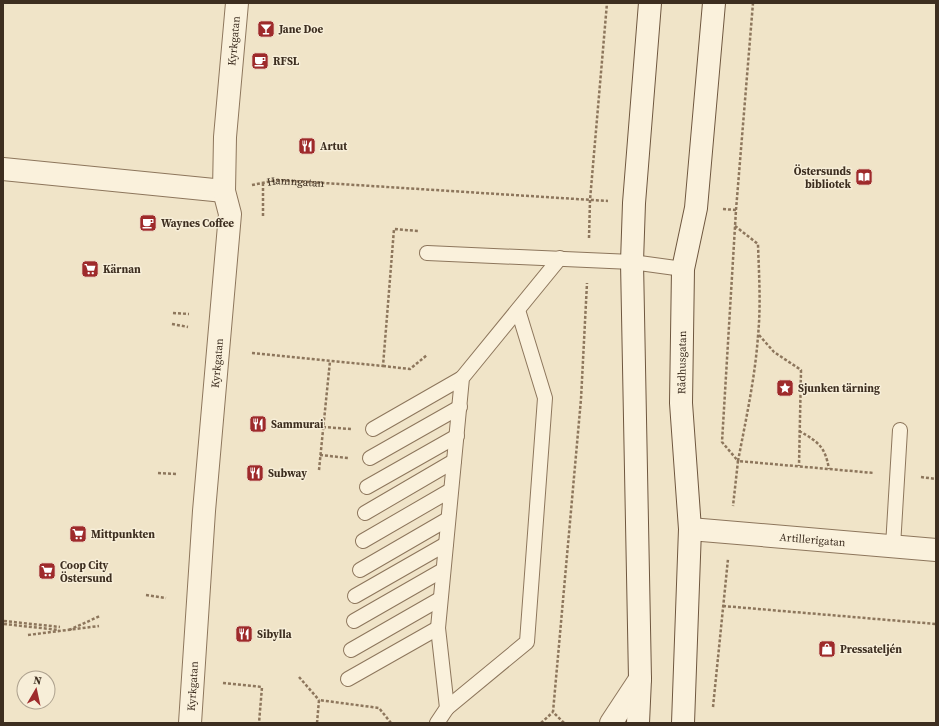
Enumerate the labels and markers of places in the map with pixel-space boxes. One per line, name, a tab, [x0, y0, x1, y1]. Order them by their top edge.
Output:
bar icon: Jane Doe	[256, 19, 276, 39]
place label: Jane Doe	[278, 22, 324, 37]
cafe icon: RFSL	[250, 51, 270, 71]
place label: RFSL	[273, 54, 300, 69]
restaurant icon: Artut	[297, 136, 317, 156]
place label: Artut	[320, 139, 348, 154]
place label: Östersunds bibliotek	[794, 164, 851, 192]
library icon: Östersunds bibliotek	[854, 167, 874, 187]
cafe icon: Waynes Coffee	[138, 213, 158, 233]
place label: Waynes Coffee	[161, 216, 234, 231]
supermarket icon: Kärnan	[80, 259, 100, 279]
place label: Kärnan	[103, 262, 141, 277]
place icon: Sjunken tärning	[775, 378, 795, 398]
place label: Sjunken tärning	[798, 381, 880, 396]
restaurant icon: Sammurai	[248, 414, 268, 434]
place label: Sammurai	[271, 417, 324, 432]
restaurant icon: Subway	[245, 463, 265, 483]
place label: Subway	[268, 466, 307, 481]
supermarket icon: Mittpunkten	[68, 524, 88, 544]
place label: Mittpunkten	[91, 527, 155, 542]
place label: Coop City Östersund	[60, 558, 113, 586]
supermarket icon: Coop City Östersund	[37, 561, 57, 581]
restaurant icon: Sibylla	[234, 624, 254, 644]
place label: Sibylla	[257, 627, 292, 642]
shop icon: Pressateljén	[817, 639, 837, 659]
place label: Pressateljén	[840, 642, 902, 657]

